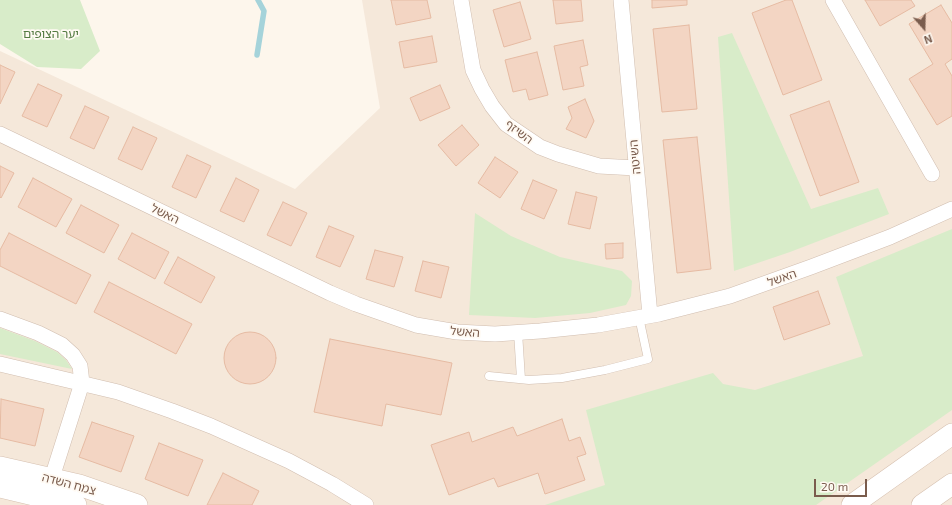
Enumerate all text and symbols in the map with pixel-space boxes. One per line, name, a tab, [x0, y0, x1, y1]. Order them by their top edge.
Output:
north arrow	[904, 8, 944, 48]
park label: יער הצופים	[23, 27, 79, 41]
text: N	[922, 32, 934, 47]
street label: השיזף	[502, 117, 536, 147]
street label: השיטה	[626, 139, 644, 175]
street label: האשל	[148, 201, 182, 227]
street label: האשל	[766, 266, 798, 290]
street label: האשל	[449, 324, 481, 340]
street label: צמח השדה	[40, 470, 98, 498]
scale bar	[816, 471, 869, 497]
text: 20 m	[821, 479, 848, 493]

